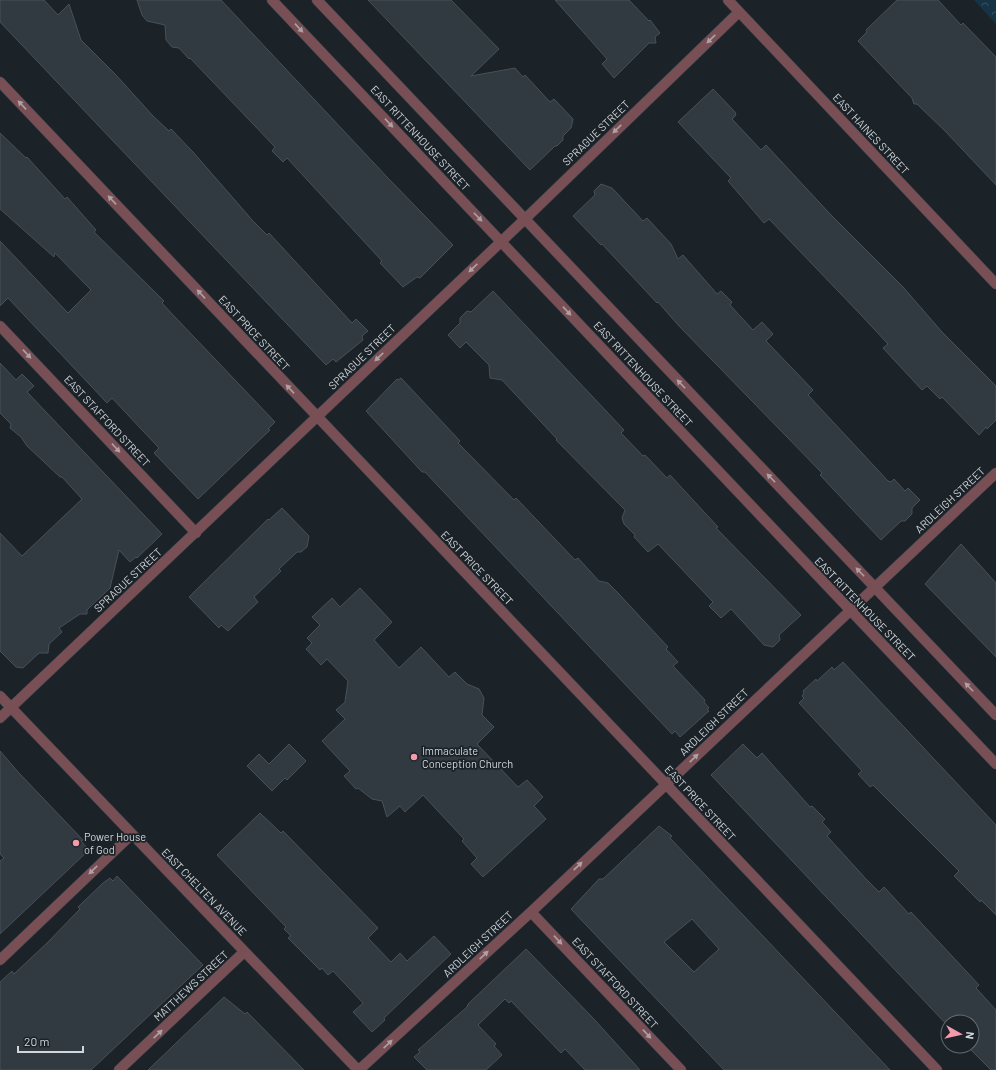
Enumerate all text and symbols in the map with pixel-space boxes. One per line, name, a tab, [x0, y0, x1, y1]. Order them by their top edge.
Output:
one-way arrow	[294, 23, 304, 33]
one-way arrow	[706, 34, 716, 44]
street label: EAST RITTENHOUSE STREET	[368, 82, 473, 193]
street label: EAST HAINES STREET	[831, 91, 912, 177]
street label: SPRAGUE STREET	[559, 97, 632, 168]
one-way arrow	[18, 101, 27, 110]
one-way arrow	[384, 118, 393, 128]
one-way arrow	[612, 124, 622, 134]
one-way arrow	[107, 195, 116, 205]
one-way arrow	[473, 212, 483, 222]
one-way arrow	[468, 263, 478, 273]
one-way arrow	[196, 289, 206, 299]
street label: EAST PRICE STREET	[216, 292, 293, 373]
one-way arrow	[563, 306, 572, 316]
street label: EAST RITTENHOUSE STREET	[591, 318, 696, 429]
street label: SPRAGUE STREET	[325, 321, 398, 392]
one-way arrow	[22, 349, 32, 359]
one-way arrow	[374, 353, 384, 362]
street label: EAST STAFFORD STREET	[62, 372, 153, 469]
one-way arrow	[676, 379, 686, 389]
one-way arrow	[285, 384, 295, 394]
one-way arrow	[111, 443, 121, 453]
street label: ARDLEIGH STREET	[912, 464, 987, 535]
one-way arrow	[766, 473, 775, 483]
street label: EAST PRICE STREET	[439, 528, 516, 607]
street label: SPRAGUE STREET	[91, 545, 164, 614]
street label: EAST RITTENHOUSE STREET	[812, 554, 918, 663]
one-way arrow	[855, 567, 865, 577]
one-way arrow	[964, 682, 974, 692]
street label: ARDLEIGH STREET	[676, 685, 751, 758]
place label: Immaculate Conception Church	[422, 744, 513, 770]
marker: Immaculate Conception Church	[409, 752, 419, 762]
one-way arrow	[689, 753, 699, 763]
street label: EAST PRICE STREET	[662, 762, 739, 843]
place label: Power House of God	[84, 830, 146, 856]
marker: Power House of God	[71, 838, 81, 848]
street label: EAST CHELTEN AVENUE	[159, 845, 250, 938]
one-way arrow	[573, 861, 583, 871]
one-way arrow	[88, 865, 98, 875]
street label: ARDLEIGH STREET	[440, 908, 515, 979]
street label: EAST STAFFORD STREET	[570, 934, 661, 1031]
one-way arrow	[553, 935, 563, 945]
street label: MATTHEWS STREET	[151, 948, 231, 1024]
one-way arrow	[478, 951, 489, 960]
north arrow	[940, 1014, 980, 1054]
scale bar	[18, 1028, 83, 1054]
one-way arrow	[153, 1029, 163, 1038]
one-way arrow	[642, 1030, 651, 1039]
text: N	[963, 1031, 977, 1040]
text: 20 m	[24, 1034, 50, 1048]
one-way arrow	[383, 1039, 393, 1048]

